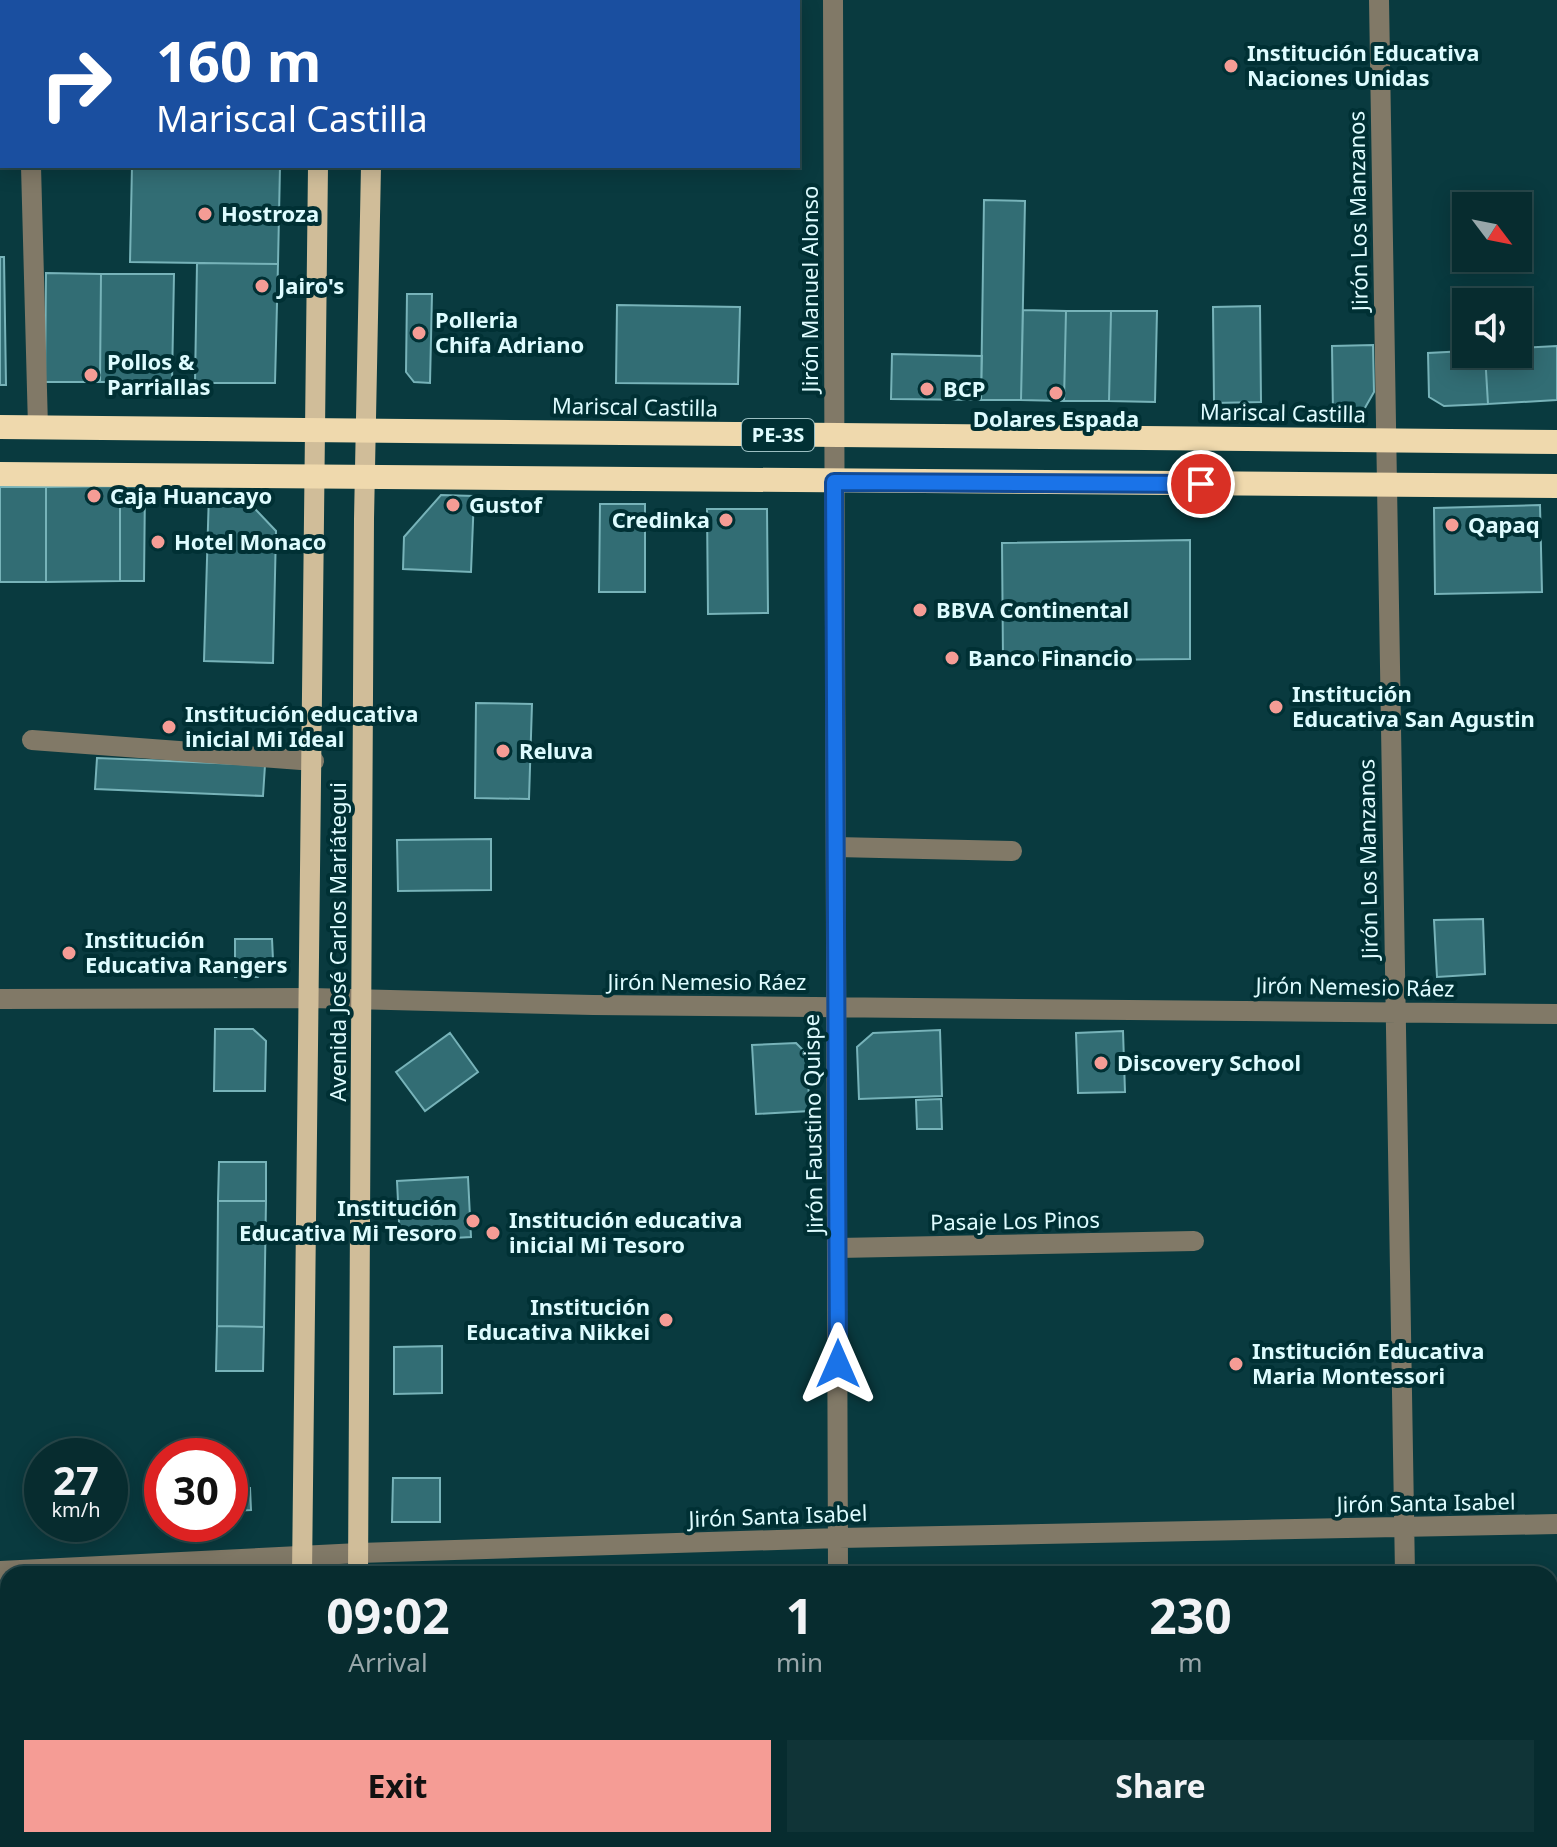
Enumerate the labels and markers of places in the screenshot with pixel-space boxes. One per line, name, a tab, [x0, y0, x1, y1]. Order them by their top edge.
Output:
place label: Institución Educativa Naciones Unidas	[1247, 37, 1480, 92]
marker: Institución Educativa Naciones Unidas	[1222, 57, 1240, 75]
place label: Hostroza	[221, 198, 319, 228]
marker: Hostroza	[196, 205, 214, 223]
place label: Jairo's	[276, 270, 344, 300]
marker: Jairo's	[253, 277, 271, 295]
place label: Polleria Chifa Adriano	[435, 304, 584, 359]
marker: Polleria Chifa Adriano	[410, 324, 428, 342]
place label: Pollos & Parriallas	[107, 346, 211, 401]
marker: Pollos & Parriallas	[82, 366, 100, 384]
place label: BCP	[943, 373, 985, 403]
marker: BCP	[918, 380, 936, 398]
marker: Dolares Espada	[1047, 384, 1065, 402]
place label: Dolares Espada	[973, 403, 1139, 433]
pin	[1167, 450, 1235, 518]
place label: Caja Huancayo	[110, 480, 272, 510]
marker: Caja Huancayo	[85, 487, 103, 505]
place label: Gustof	[469, 489, 544, 519]
marker: Gustof	[444, 496, 462, 514]
place label: Credinka	[612, 504, 710, 534]
place label: Qapaq	[1468, 509, 1540, 539]
marker: Credinka	[717, 511, 735, 529]
marker: Qapaq	[1443, 516, 1461, 534]
place label: Hotel Monaco	[174, 526, 327, 556]
marker: Hotel Monaco	[149, 533, 167, 551]
place label: BBVA Continental	[936, 594, 1129, 624]
marker: BBVA Continental	[911, 601, 929, 619]
place label: Banco Financio	[968, 642, 1133, 672]
marker: Banco Financio	[943, 649, 961, 667]
place label: Institución Educativa San Agustin	[1292, 678, 1535, 733]
place label: Institución educativa inicial Mi Ideal	[185, 698, 418, 753]
marker: Institución Educativa San Agustin	[1267, 698, 1285, 716]
marker: Institución educativa inicial Mi Ideal	[160, 718, 178, 736]
place label: Reluva	[519, 735, 593, 765]
marker: Reluva	[494, 742, 512, 760]
place label: Institución Educativa Rangers	[85, 924, 287, 979]
marker: Institución Educativa Rangers	[60, 944, 78, 962]
place label: Discovery School	[1117, 1047, 1301, 1077]
marker: Discovery School	[1092, 1054, 1110, 1072]
place label: Institución Educativa Mi Tesoro	[239, 1192, 457, 1247]
place label: Institución educativa inicial Mi Tesoro	[509, 1204, 742, 1259]
marker: Institución Educativa Mi Tesoro	[464, 1212, 482, 1230]
marker: Institución educativa inicial Mi Tesoro	[484, 1224, 502, 1242]
place label: Institución Educativa Nikkei	[466, 1291, 650, 1346]
marker: Institución Educativa Nikkei	[657, 1311, 675, 1329]
place label: Institución Educativa Maria Montessori	[1252, 1335, 1485, 1390]
marker: Institución Educativa Maria Montessori	[1227, 1355, 1245, 1373]

